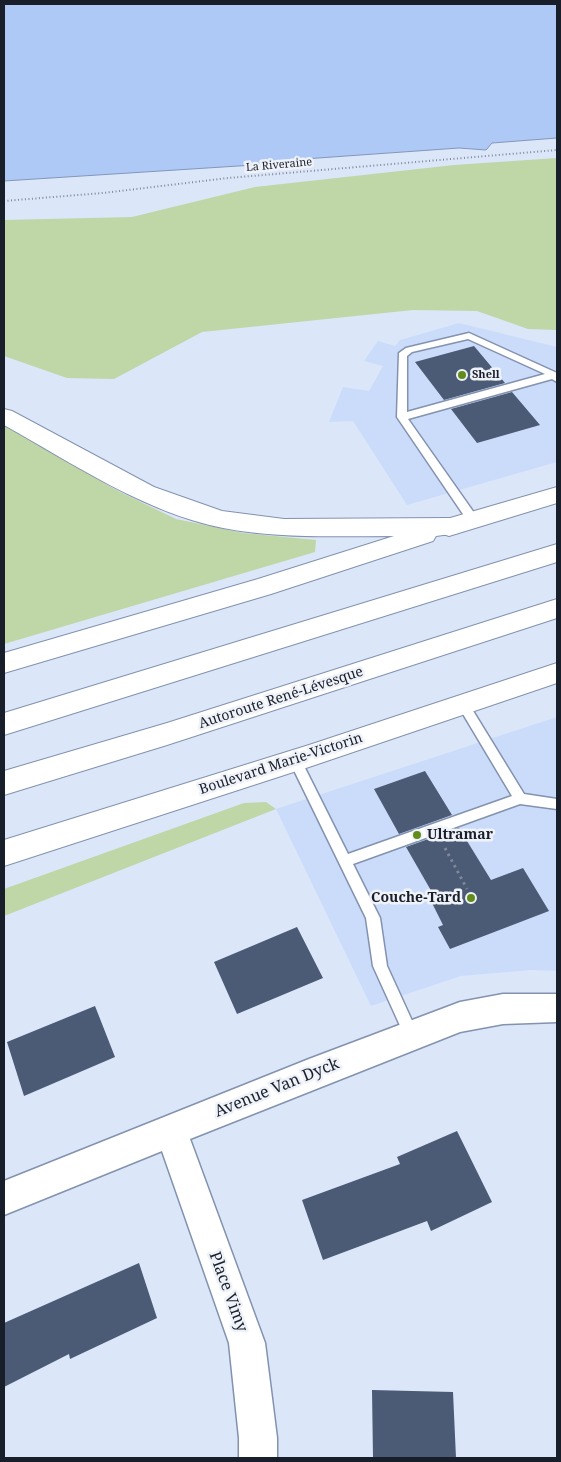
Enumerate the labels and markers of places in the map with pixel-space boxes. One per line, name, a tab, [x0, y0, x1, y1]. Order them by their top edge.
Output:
place label: Shell	[472, 368, 500, 382]
marker: Shell	[456, 369, 468, 381]
place label: Ultramar	[427, 827, 493, 843]
marker: Ultramar	[411, 829, 423, 841]
place label: Couche-Tard	[371, 890, 461, 906]
marker: Couche-Tard	[465, 892, 477, 904]

